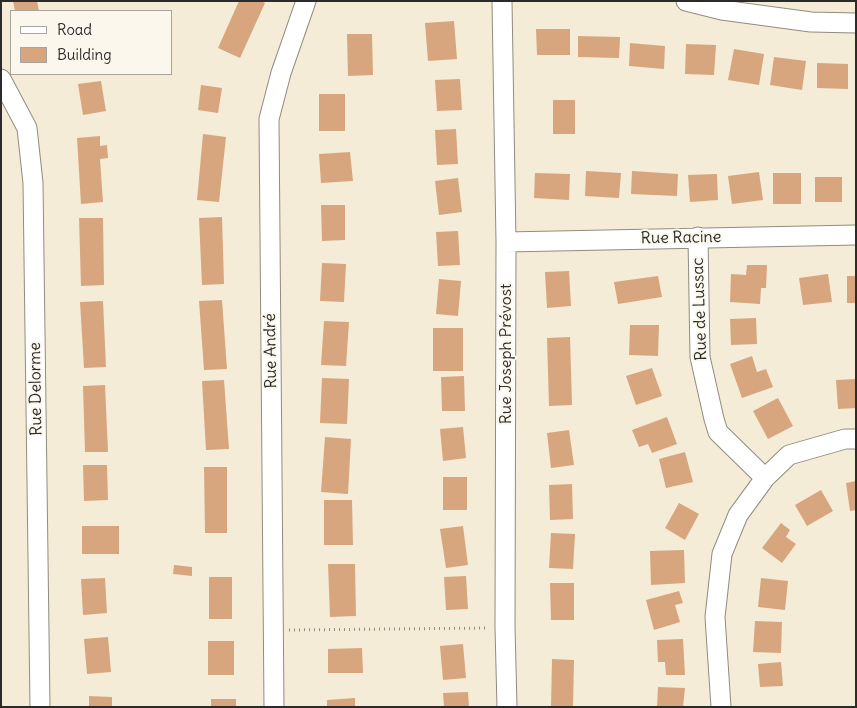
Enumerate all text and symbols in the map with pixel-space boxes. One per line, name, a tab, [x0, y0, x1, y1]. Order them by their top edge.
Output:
legend	[10, 10, 172, 75]
text: Road	[57, 20, 92, 39]
text: Building	[57, 45, 112, 64]
street label: Rue Racine	[641, 228, 721, 248]
street label: Rue de Lussac	[689, 257, 711, 361]
street label: Rue Joseph Prévost	[496, 284, 516, 424]
street label: Rue André	[261, 313, 281, 389]
street label: Rue Delorme	[26, 342, 46, 436]

